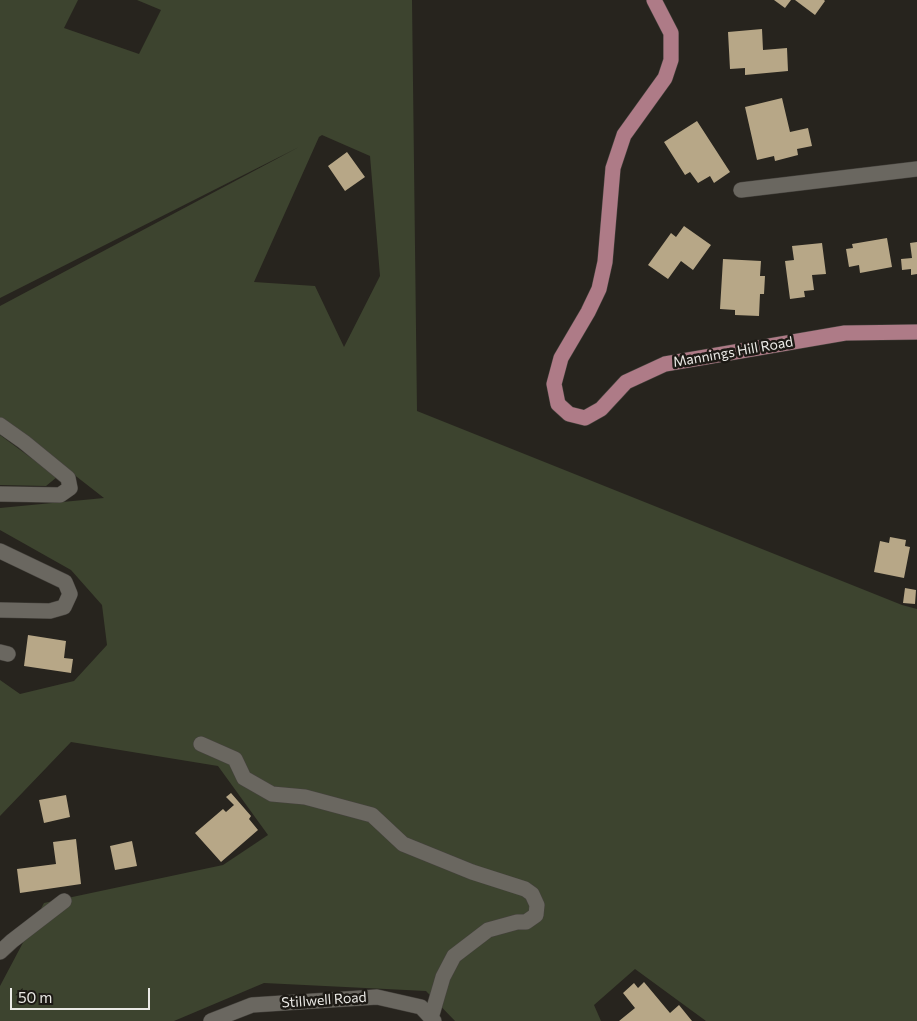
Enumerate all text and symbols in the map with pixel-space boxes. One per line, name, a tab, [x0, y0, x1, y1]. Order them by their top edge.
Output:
street label: Mannings Hill Road	[672, 333, 794, 371]
scale bar	[12, 978, 152, 1010]
text: 50 m	[18, 988, 52, 1006]
street label: Stillwell Road	[281, 989, 367, 1011]

